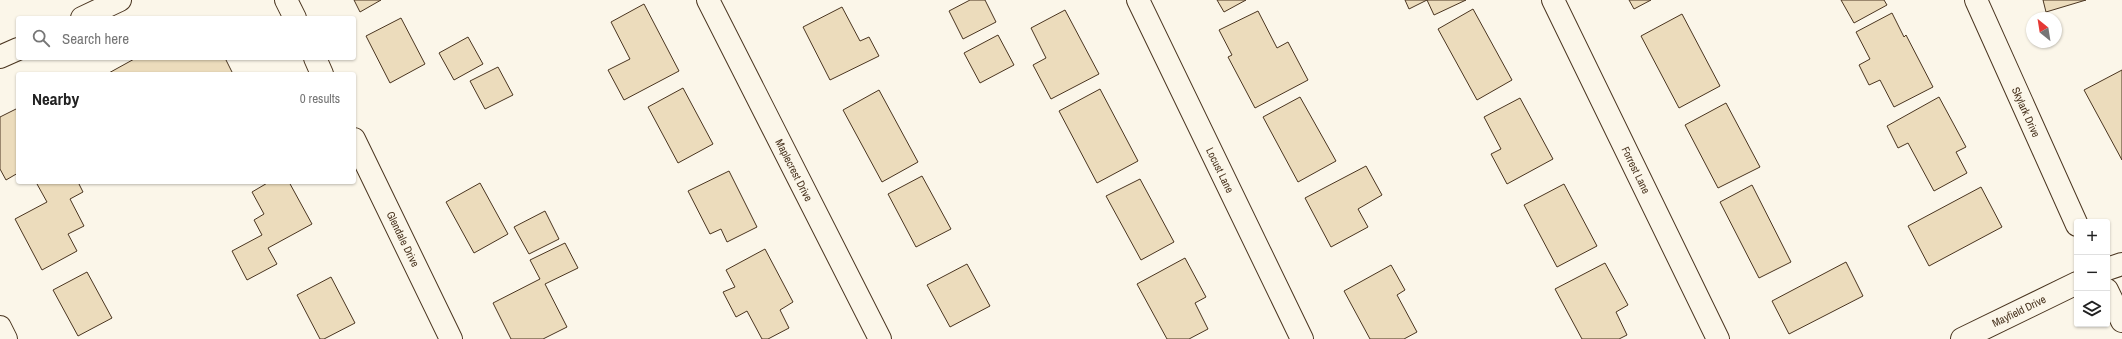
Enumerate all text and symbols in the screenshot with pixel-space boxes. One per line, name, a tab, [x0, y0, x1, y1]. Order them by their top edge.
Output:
north arrow	[2026, 12, 2062, 48]
search box	[16, 16, 356, 60]
icon: search	[30, 27, 52, 49]
text: Search here	[62, 28, 129, 49]
street label: Skylark Drive	[2009, 85, 2043, 139]
text: Nearby	[32, 87, 79, 110]
text: 0 results	[300, 90, 340, 107]
street label: Maplecrest Drive	[772, 136, 816, 204]
street label: Forrest Lane	[1619, 144, 1653, 196]
street label: Locust Lane	[1203, 145, 1237, 195]
street label: Glendale Drive	[384, 209, 422, 269]
map controls	[2074, 219, 2110, 327]
button: +	[2074, 219, 2110, 255]
button: −	[2074, 255, 2110, 291]
button: layers	[2074, 291, 2110, 327]
street label: Mayfield Drive	[1990, 292, 2048, 330]

